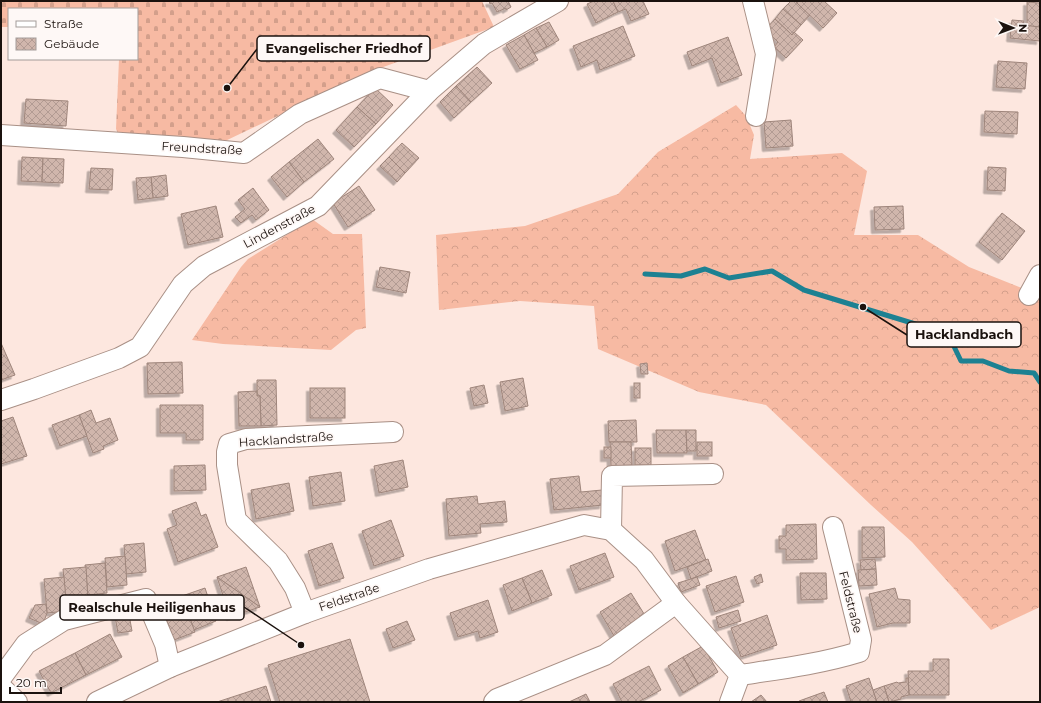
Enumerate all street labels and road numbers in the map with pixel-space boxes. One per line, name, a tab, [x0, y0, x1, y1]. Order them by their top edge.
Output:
street label: Freundstraße	[161, 138, 243, 158]
street label: Lindenstraße	[240, 201, 318, 251]
street label: Hacklandstraße	[238, 428, 334, 450]
street label: Feldstraße	[836, 569, 866, 635]
street label: Feldstraße	[317, 580, 381, 614]

